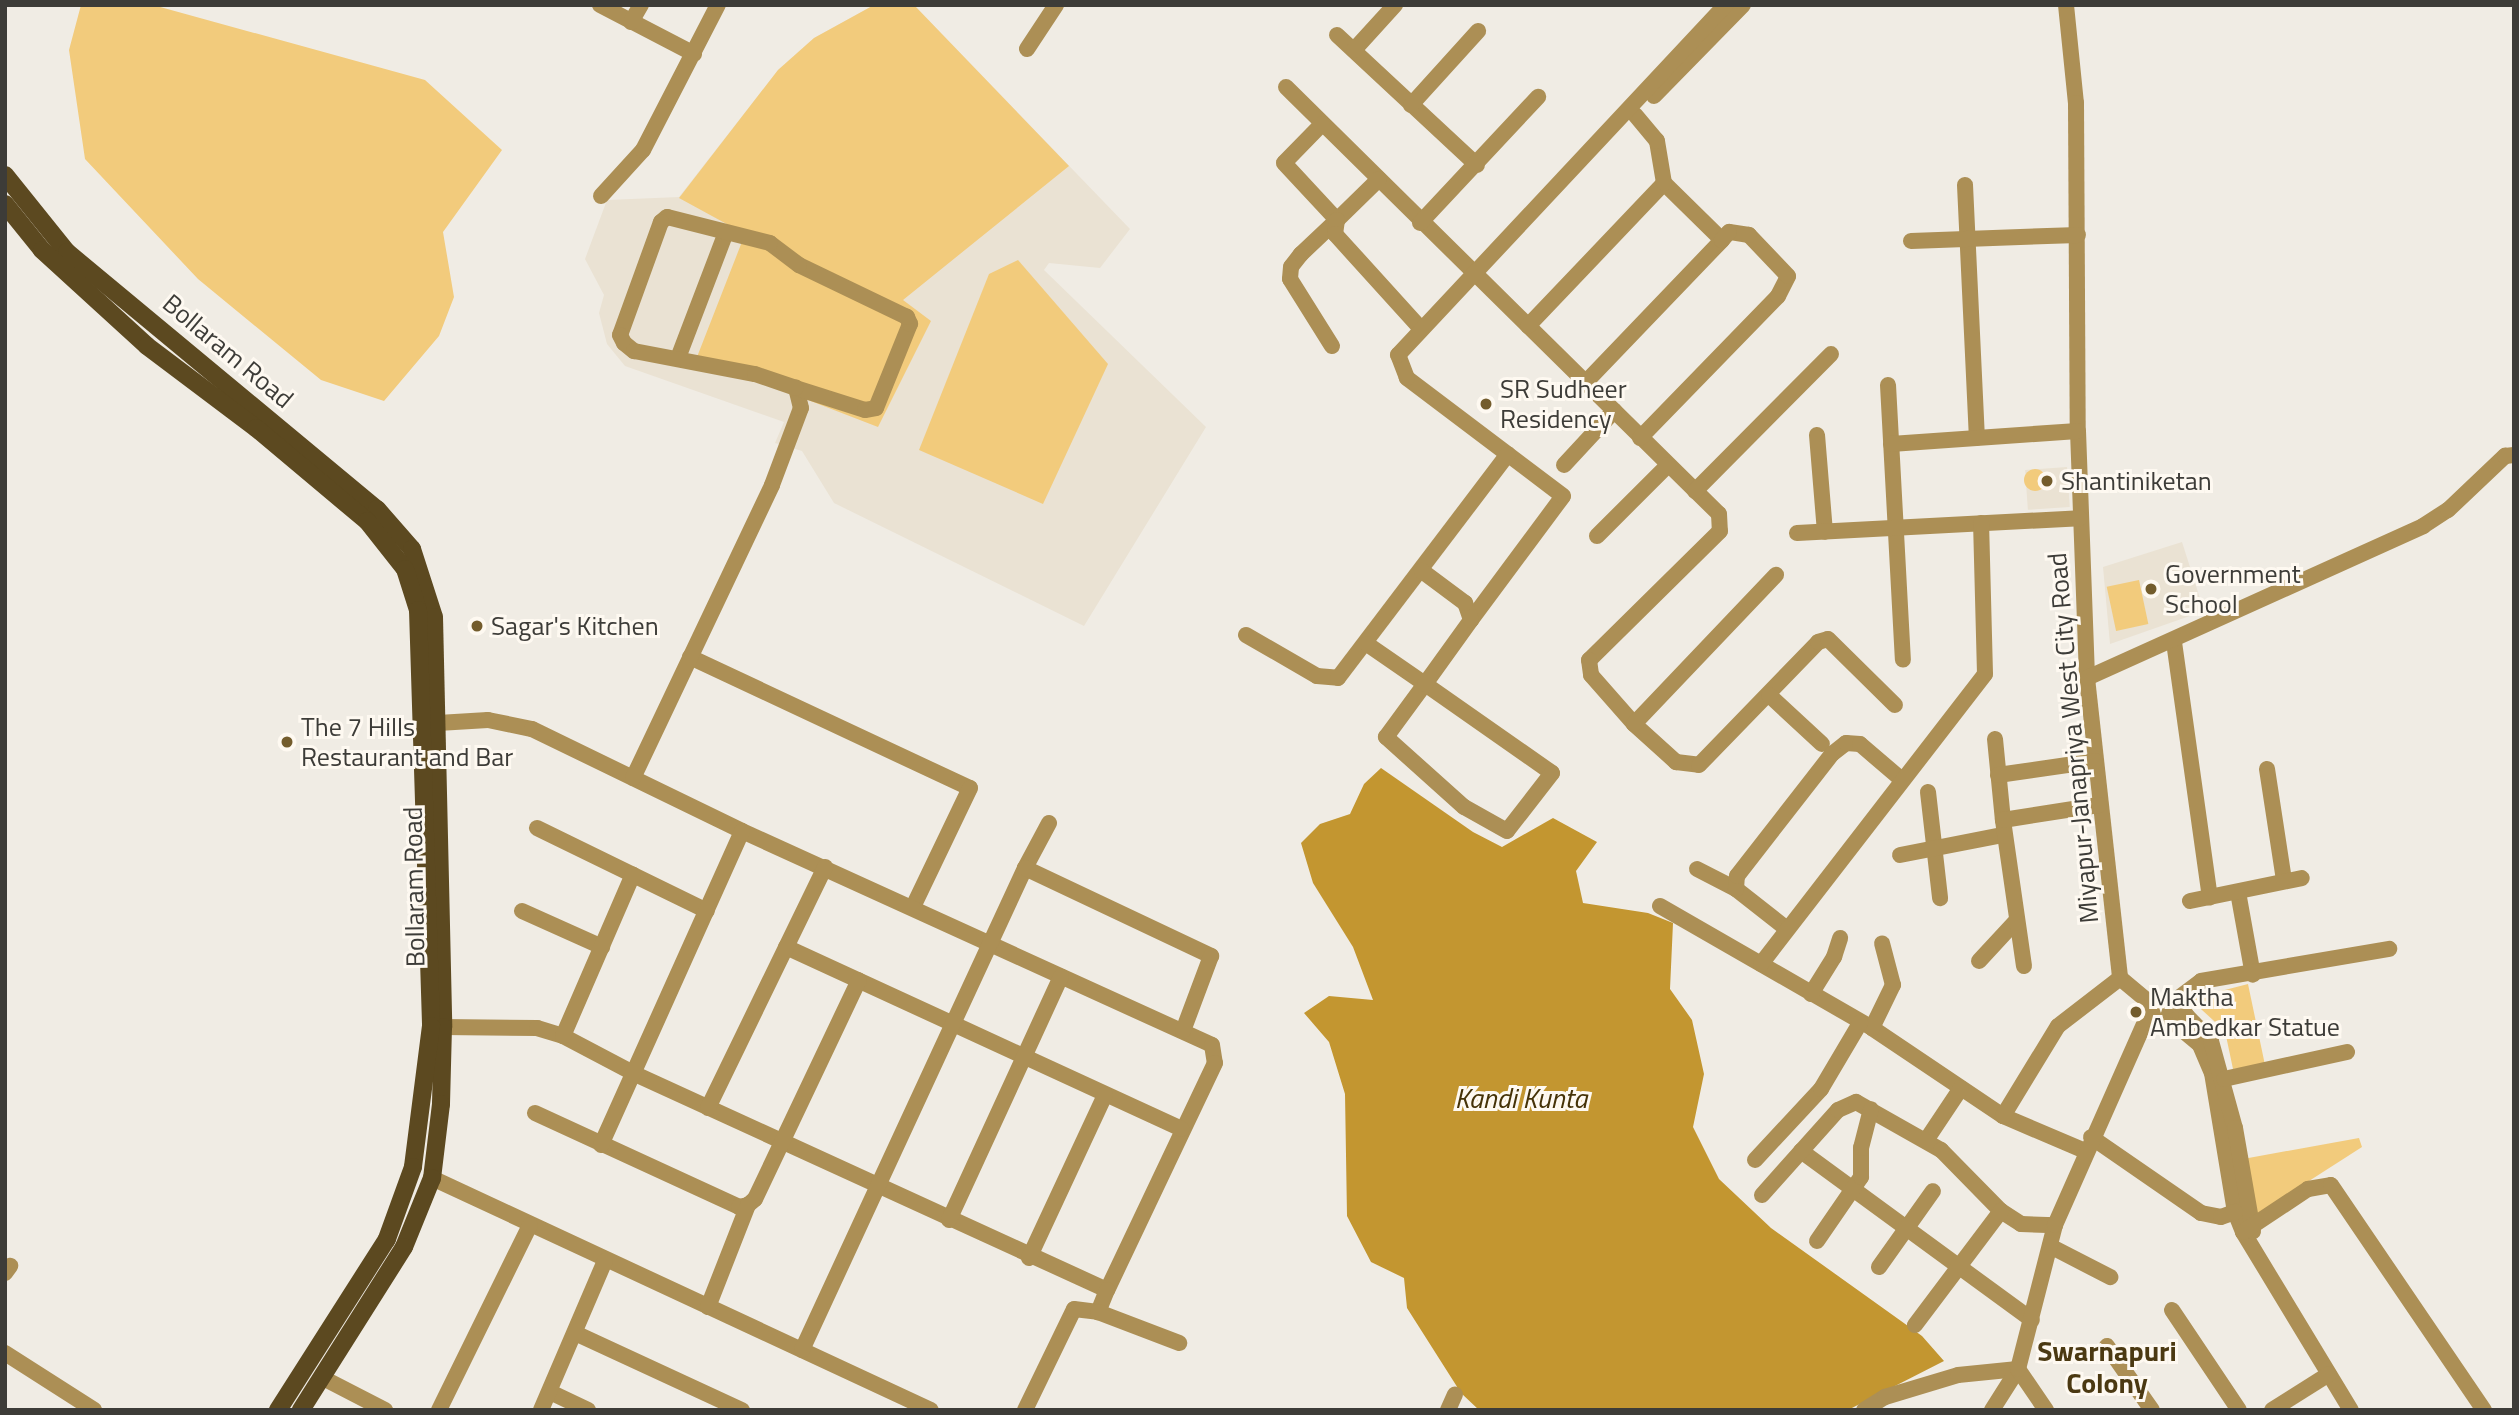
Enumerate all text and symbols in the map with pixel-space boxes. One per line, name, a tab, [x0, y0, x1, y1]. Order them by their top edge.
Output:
street label: Bollaram Road	[156, 287, 300, 415]
place label: SR Sudheer Residency	[1500, 373, 1627, 434]
marker: SR Sudheer Residency	[1478, 396, 1494, 412]
place label: Shantiniketan	[2061, 465, 2212, 497]
marker: Shantiniketan	[2039, 473, 2055, 489]
street label: Miyapur-Janapriya West City Road	[2041, 551, 2105, 925]
place label: Government School	[2165, 558, 2301, 620]
marker: Government School	[2143, 581, 2159, 597]
place label: Sagar's Kitchen	[491, 610, 659, 642]
marker: Sagar's Kitchen	[469, 618, 485, 634]
place label: The 7 Hills Restaurant and Bar	[301, 711, 513, 772]
marker: The 7 Hills Restaurant and Bar	[279, 734, 295, 750]
street label: Bollaram Road	[397, 806, 431, 968]
place label: Maktha Ambedkar Statue	[2150, 981, 2340, 1042]
marker: Maktha Ambedkar Statue	[2128, 1004, 2144, 1020]
water label: Kandi Kunta	[1455, 1081, 1587, 1115]
district label: Swarnapuri Colony	[2037, 1334, 2177, 1400]

